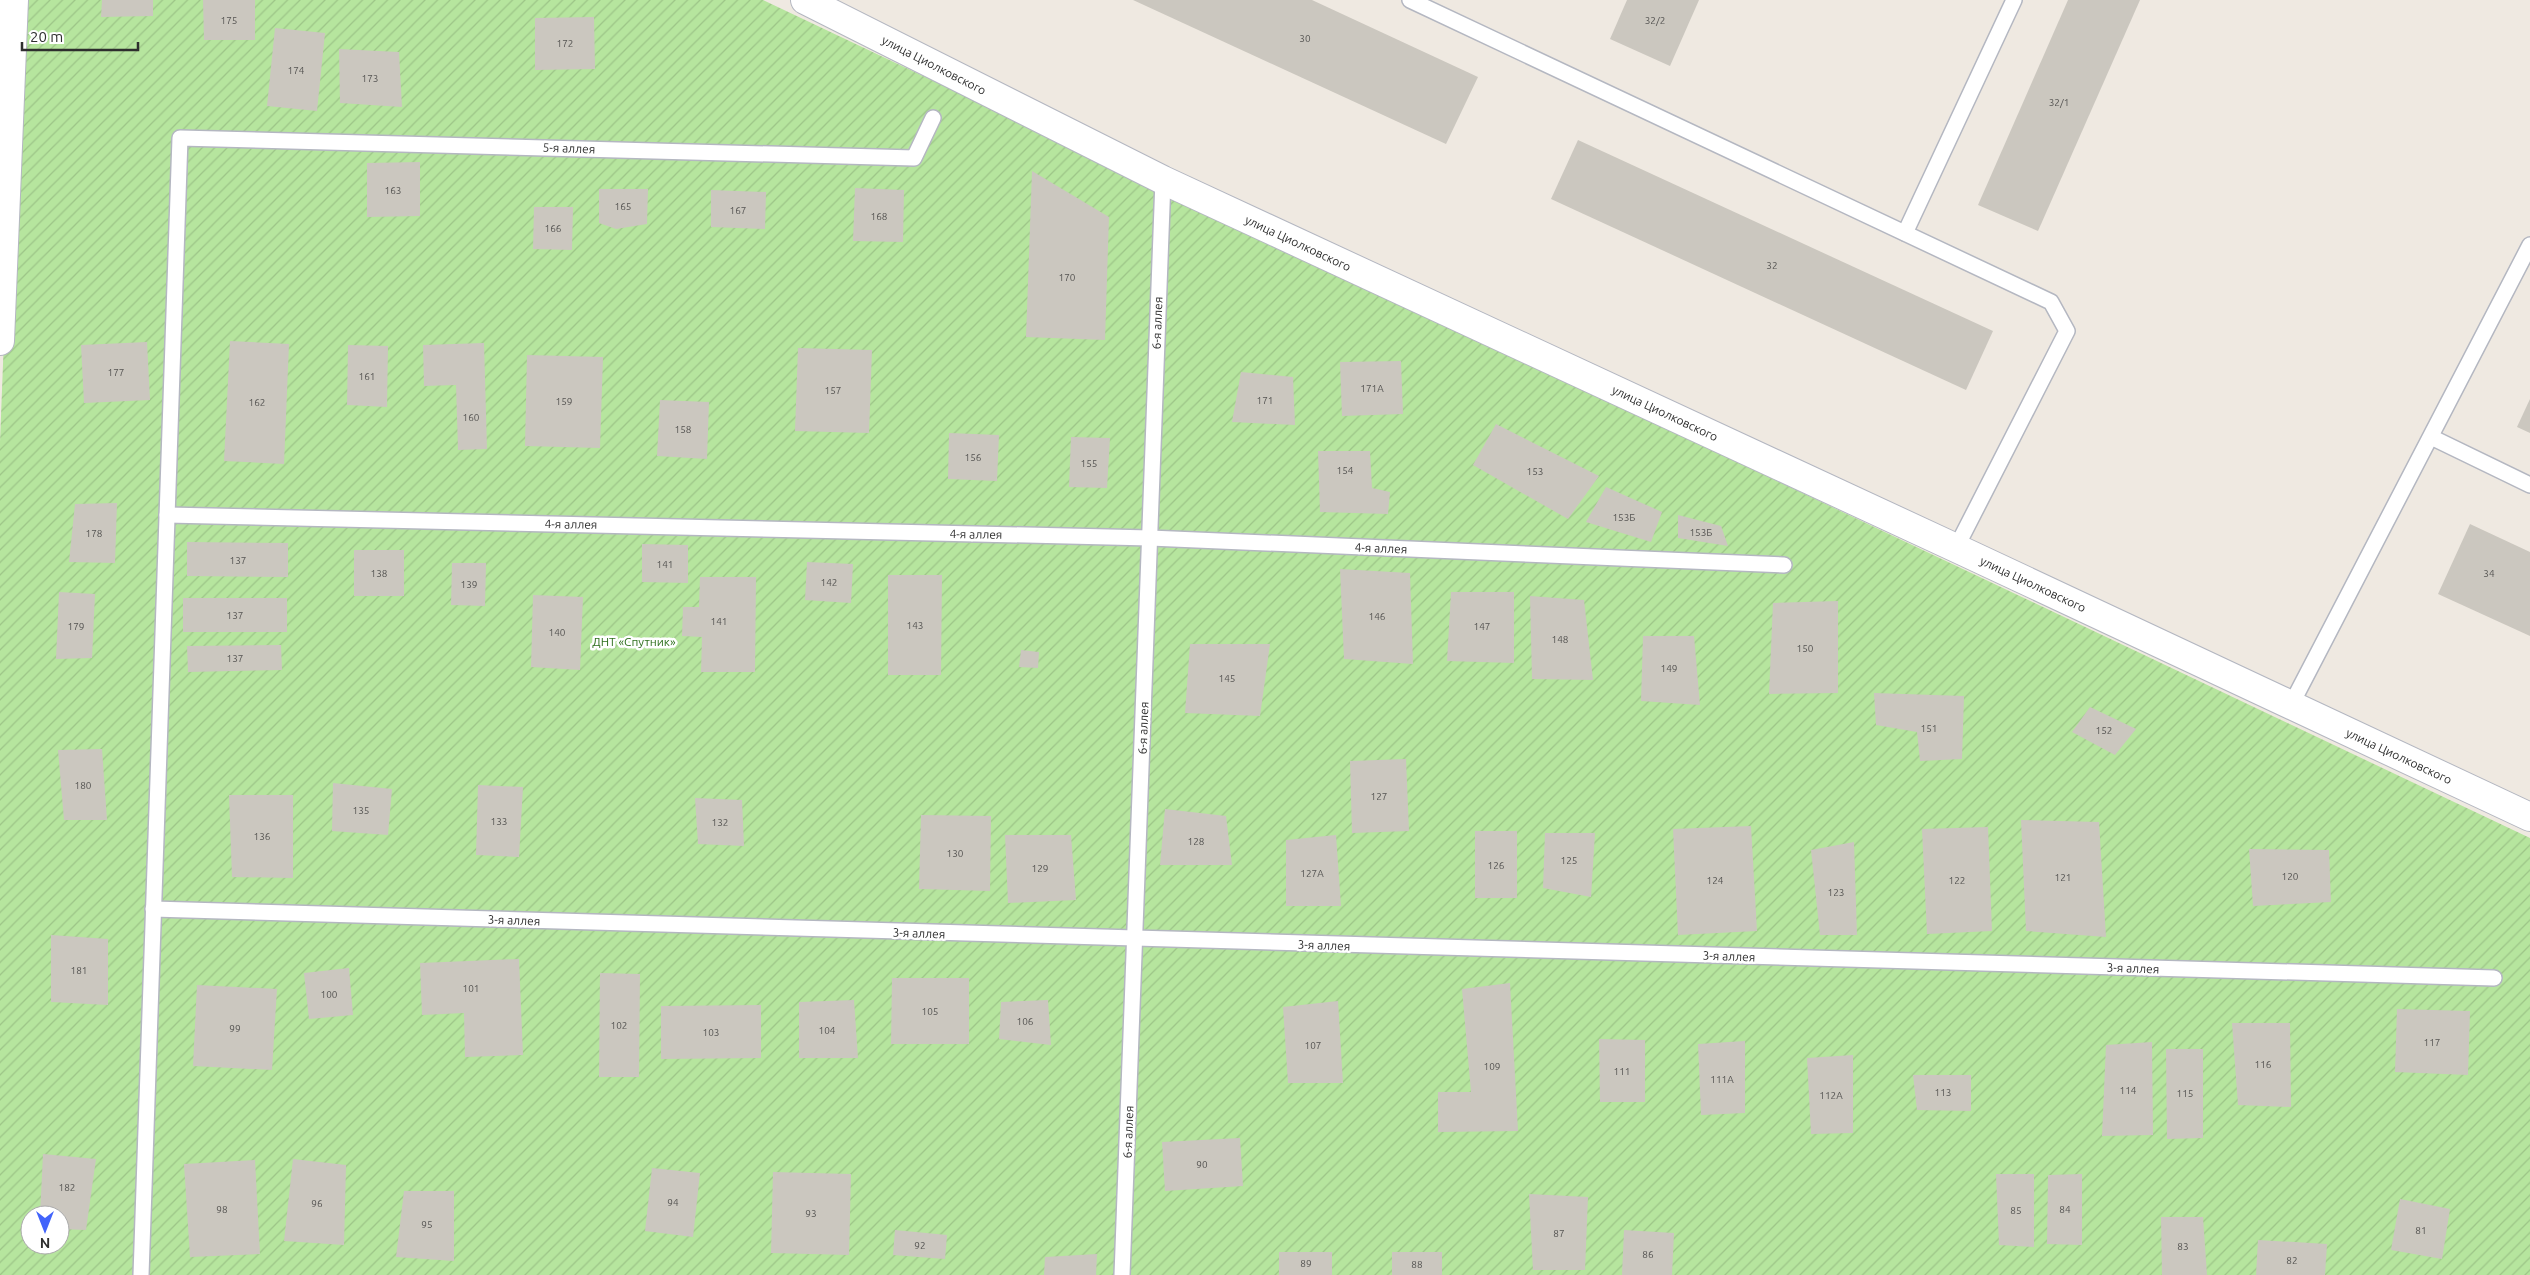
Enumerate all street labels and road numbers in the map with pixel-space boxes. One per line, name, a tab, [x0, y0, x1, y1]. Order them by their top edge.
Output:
street label: улица Циолковского	[880, 33, 988, 97]
street label: 5-я аллея	[542, 141, 596, 155]
street label: улица Циолковского	[1243, 213, 1353, 273]
street label: 6-я аллея	[1150, 296, 1164, 350]
street label: улица Циолковского	[1610, 383, 1720, 443]
street label: 4-я аллея	[545, 517, 597, 531]
street label: 4-я аллея	[950, 527, 1002, 541]
street label: 4-я аллея	[1354, 541, 1408, 555]
street label: улица Циолковского	[1978, 554, 2088, 614]
street label: 6-я аллея	[1136, 701, 1150, 755]
street label: улица Циолковского	[2344, 726, 2454, 786]
street label: 3-я аллея	[487, 913, 541, 927]
street label: 3-я аллея	[892, 926, 946, 940]
street label: 3-я аллея	[1297, 938, 1351, 952]
street label: 3-я аллея	[1702, 949, 1756, 963]
street label: 3-я аллея	[2106, 961, 2160, 975]
street label: 6-я аллея	[1121, 1105, 1135, 1159]

